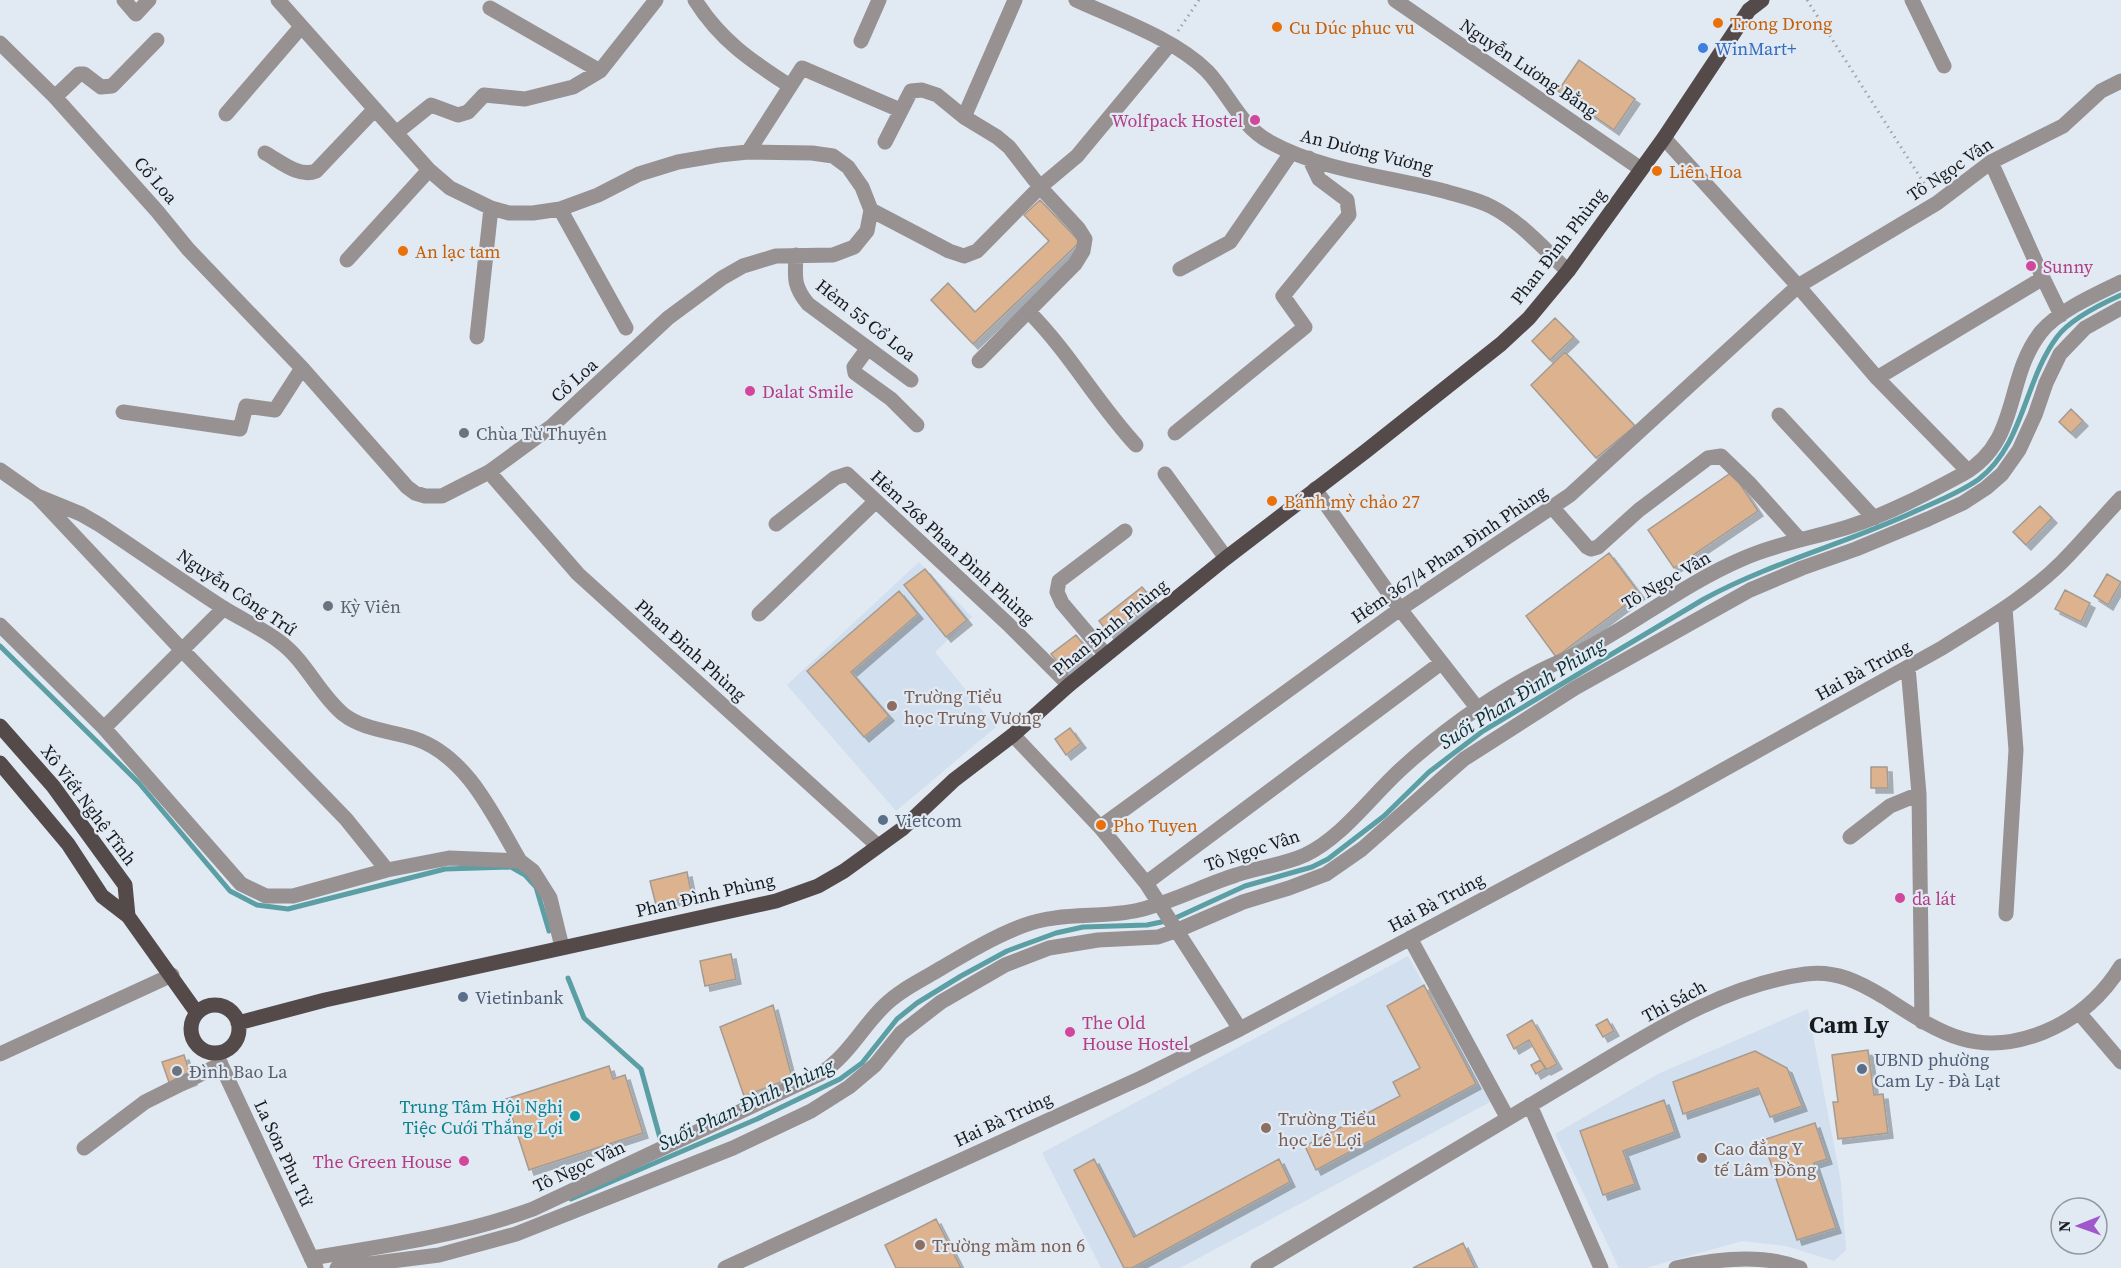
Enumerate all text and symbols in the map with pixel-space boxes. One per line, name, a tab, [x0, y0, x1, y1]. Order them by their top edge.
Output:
place label: Trong Drong	[1730, 11, 1832, 36]
street label: Nguyễn Lương Bằng	[1455, 13, 1603, 123]
place label: Cu Dúc phuc vu	[1289, 15, 1415, 40]
marker: Trong Drong	[1711, 16, 1725, 30]
marker: Cu Dúc phuc vu	[1270, 20, 1284, 34]
place label: WinMart+	[1715, 36, 1797, 61]
marker: WinMart+	[1696, 41, 1710, 55]
place label: Wolfpack Hostel	[1112, 108, 1243, 133]
marker: Wolfpack Hostel	[1248, 113, 1262, 127]
street label: An Dương Vương	[1298, 122, 1436, 180]
street label: Tô Ngọc Vân	[1902, 131, 1998, 207]
street label: Cổ Loa	[128, 151, 184, 210]
place label: Liên Hoa	[1669, 159, 1743, 184]
marker: Liên Hoa	[1650, 164, 1664, 178]
street label: Phan Đình Phùng	[1505, 182, 1611, 310]
place label: An lạc tam	[415, 239, 501, 264]
marker: An lạc tam	[396, 244, 410, 258]
place label: Sunny	[2043, 254, 2094, 279]
marker: Sunny	[2024, 259, 2038, 273]
street label: Hẻm 55 Cổ Loa	[811, 273, 922, 368]
street label: Cổ Loa	[545, 352, 603, 408]
place label: Dalat Smile	[762, 379, 854, 404]
marker: Dalat Smile	[743, 384, 757, 398]
place label: Chùa Từ Thuyên	[476, 421, 607, 446]
marker: Chùa Từ Thuyên	[457, 426, 471, 440]
street label: Hẻm 268 Phan Đình Phùng	[865, 464, 1041, 630]
street label: Hẻm 367/4 Phan Đình Phùng	[1346, 479, 1552, 629]
place label: Bánh mỳ chảo 27	[1284, 489, 1420, 514]
marker: Bánh mỳ chảo 27	[1265, 494, 1279, 508]
street label: Nguyễn Công Trứ	[172, 543, 302, 642]
street label: Tô Ngọc Vân	[1617, 544, 1715, 615]
street label: Phan Đình Phùng	[1047, 573, 1173, 681]
street label: Phan Đinh Phùng	[630, 593, 752, 707]
place label: Kỳ Viên	[340, 594, 401, 619]
marker: Kỳ Viên	[321, 599, 335, 613]
water label: Suối Phan Đình Phùng	[1433, 630, 1612, 756]
street label: Hai Bà Trưng	[1811, 633, 1915, 707]
place label: Trường Tiểu học Trưng Vương	[904, 684, 1041, 730]
marker: Trường Tiểu học Trưng Vương	[885, 699, 899, 713]
street label: Xô Viết Nghệ Tĩnh	[35, 740, 143, 871]
place label: Vietcom	[895, 808, 962, 833]
marker: Vietcom	[876, 813, 890, 827]
place label: Pho Tuyen	[1113, 813, 1198, 838]
marker: Pho Tuyen	[1094, 818, 1108, 832]
street label: Tô Ngọc Vân	[1201, 823, 1303, 877]
street label: Hai Bà Trưng	[1384, 866, 1488, 938]
street label: Phan Đình Phùng	[633, 867, 777, 923]
place label: da lát	[1912, 886, 1956, 911]
marker: da lát	[1893, 891, 1907, 905]
street label: Thi Sách	[1638, 974, 1711, 1028]
place label: Vietinbank	[475, 985, 564, 1010]
marker: Vietinbank	[456, 990, 470, 1004]
district label: Cam Ly	[1809, 1008, 1889, 1041]
place label: The Old House Hostel	[1082, 1010, 1189, 1056]
marker: The Old House Hostel	[1063, 1025, 1077, 1039]
place label: UBND phường Cam Ly - Đà Lạt	[1874, 1047, 2000, 1093]
water label: Suối Phan Đình Phùng	[653, 1050, 840, 1157]
place label: Đình Bao La	[189, 1059, 288, 1084]
marker: UBND phường Cam Ly - Đà Lạt	[1855, 1062, 1869, 1076]
marker: Đình Bao La	[170, 1064, 184, 1078]
street label: Hai Bà Trưng	[950, 1085, 1056, 1153]
place label: Trung Tâm Hội Nghị Tiệc Cưới Thắng Lợi	[399, 1094, 563, 1140]
street label: La Sơn Phu Tử	[248, 1096, 320, 1211]
place label: Trường Tiểu học Lê Lợi	[1278, 1106, 1376, 1152]
marker: Trung Tâm Hội Nghị Tiệc Cưới Thắng Lợi	[568, 1109, 582, 1123]
marker: Trường Tiểu học Lê Lợi	[1259, 1121, 1273, 1135]
street label: Tô Ngọc Vân	[529, 1134, 629, 1198]
place label: Cao đẳng Y tế Lâm Đồng	[1714, 1136, 1816, 1182]
place label: The Green House	[313, 1149, 452, 1174]
marker: Cao đẳng Y tế Lâm Đồng	[1695, 1151, 1709, 1165]
marker: The Green House	[457, 1154, 471, 1168]
north arrow	[2049, 1196, 2109, 1256]
text: N	[2053, 1220, 2075, 1232]
place label: Trường mầm non 6	[932, 1233, 1085, 1258]
marker: Trường mầm non 6	[913, 1238, 927, 1252]

